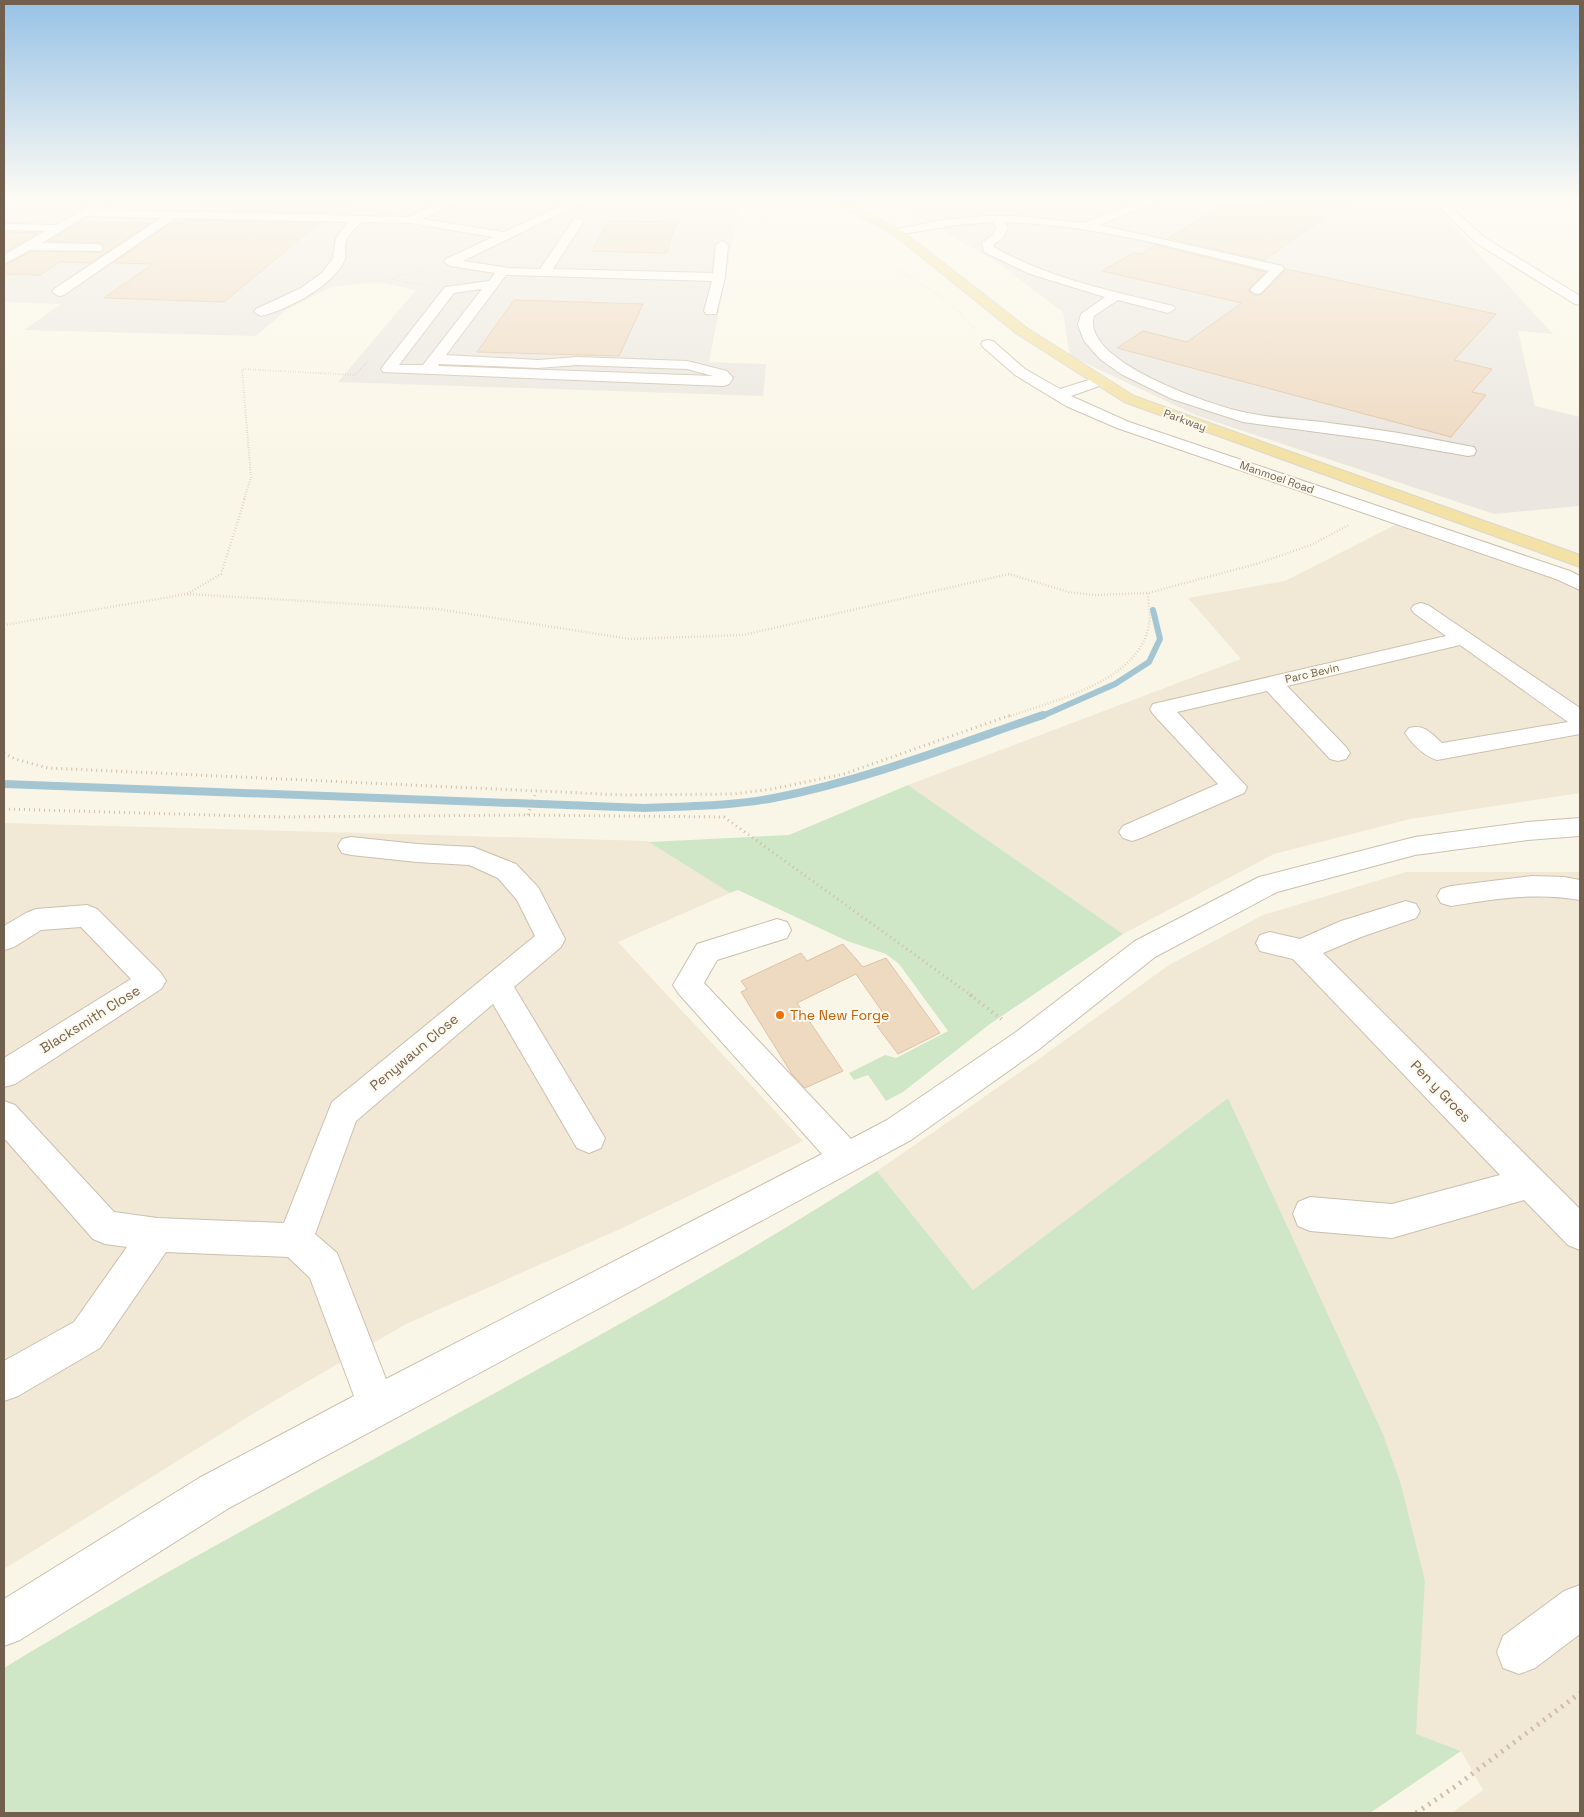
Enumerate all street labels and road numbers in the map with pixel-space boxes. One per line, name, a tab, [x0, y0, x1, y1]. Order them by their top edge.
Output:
street label: Parkway	[1162, 406, 1208, 434]
street label: Manmoel Road	[1238, 458, 1316, 496]
street label: Parc Bevin	[1284, 660, 1340, 686]
street label: Blacksmith Close	[37, 981, 143, 1057]
street label: Penywaun Close	[366, 1010, 462, 1094]
street label: Pen y Groes	[1407, 1056, 1475, 1126]

